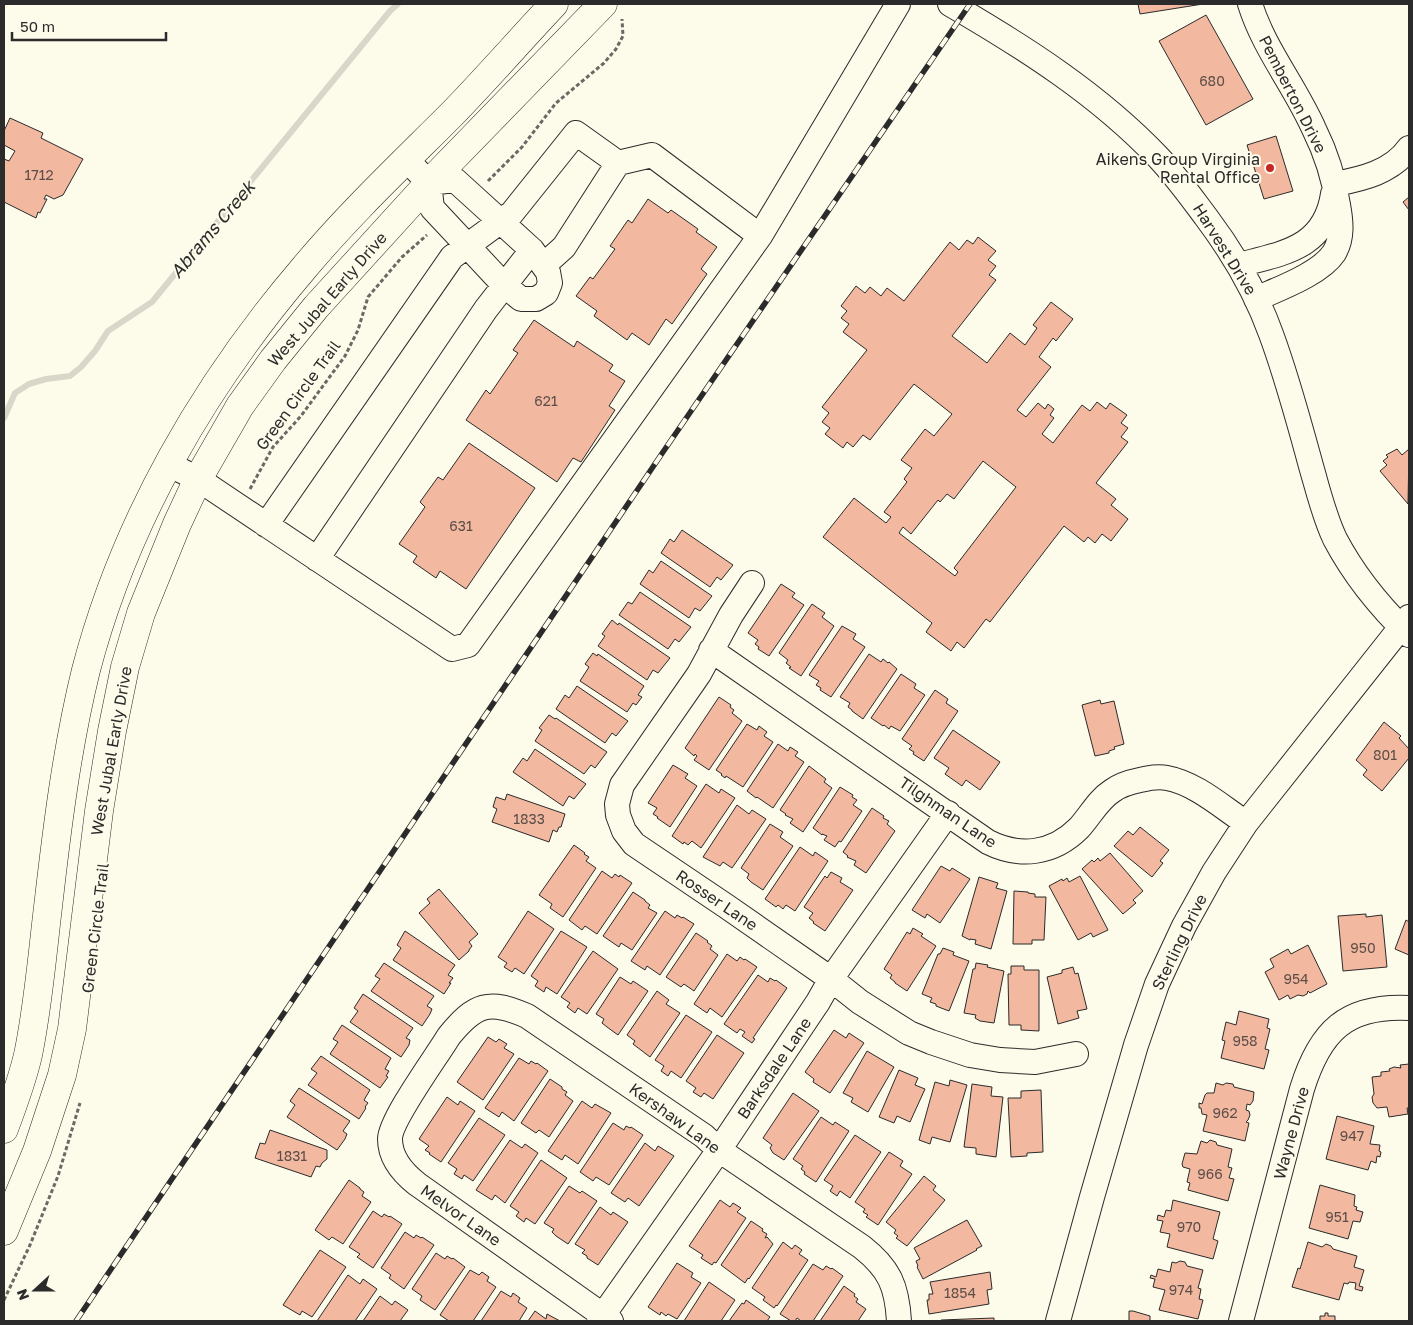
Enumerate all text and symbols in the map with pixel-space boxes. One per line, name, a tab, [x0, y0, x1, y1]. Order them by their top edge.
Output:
scale bar	[12, 10, 166, 42]
text: 50 m	[20, 17, 55, 35]
street label: Pemberton Drive	[1255, 32, 1331, 156]
house number: 680	[1199, 72, 1225, 89]
place label: Aikens Group Virginia Rental Office	[1096, 149, 1260, 187]
marker: Aikens Group Virginia Rental Office	[1264, 162, 1276, 174]
house number: 1712	[24, 166, 54, 183]
water label: Abrams Creek	[165, 174, 260, 282]
street label: Harvest Drive	[1189, 199, 1261, 299]
street label: West Jubal Early Drive	[263, 228, 391, 370]
street label: Green Circle Trail	[251, 336, 345, 454]
house number: 621	[534, 392, 558, 409]
house number: 631	[449, 517, 473, 534]
street label: West Jubal Early Drive	[86, 665, 136, 837]
house number: 801	[1373, 746, 1397, 763]
street label: Tilghman Lane	[895, 772, 1001, 852]
house number: 1833	[513, 810, 545, 827]
street label: Green Circle Trail	[77, 862, 113, 994]
street label: Rosser Lane	[672, 865, 762, 935]
street label: Sterling Drive	[1147, 891, 1211, 993]
house number: 950	[1350, 939, 1376, 956]
house number: 954	[1283, 970, 1309, 987]
street label: Barksdale Lane	[733, 1013, 815, 1123]
house number: 958	[1232, 1032, 1258, 1049]
street label: Kershaw Lane	[625, 1078, 725, 1158]
street label: Wayne Drive	[1269, 1084, 1313, 1182]
house number: 962	[1212, 1104, 1238, 1121]
house number: 947	[1340, 1127, 1364, 1144]
house number: 1831	[277, 1147, 307, 1164]
house number: 966	[1197, 1165, 1223, 1182]
street label: Melvor Lane	[417, 1180, 505, 1250]
house number: 951	[1325, 1208, 1349, 1225]
house number: 970	[1177, 1218, 1201, 1235]
north arrow	[10, 1265, 60, 1315]
house number: 974	[1169, 1281, 1193, 1298]
house number: 1854	[944, 1284, 976, 1301]
text: N	[13, 1287, 32, 1303]

